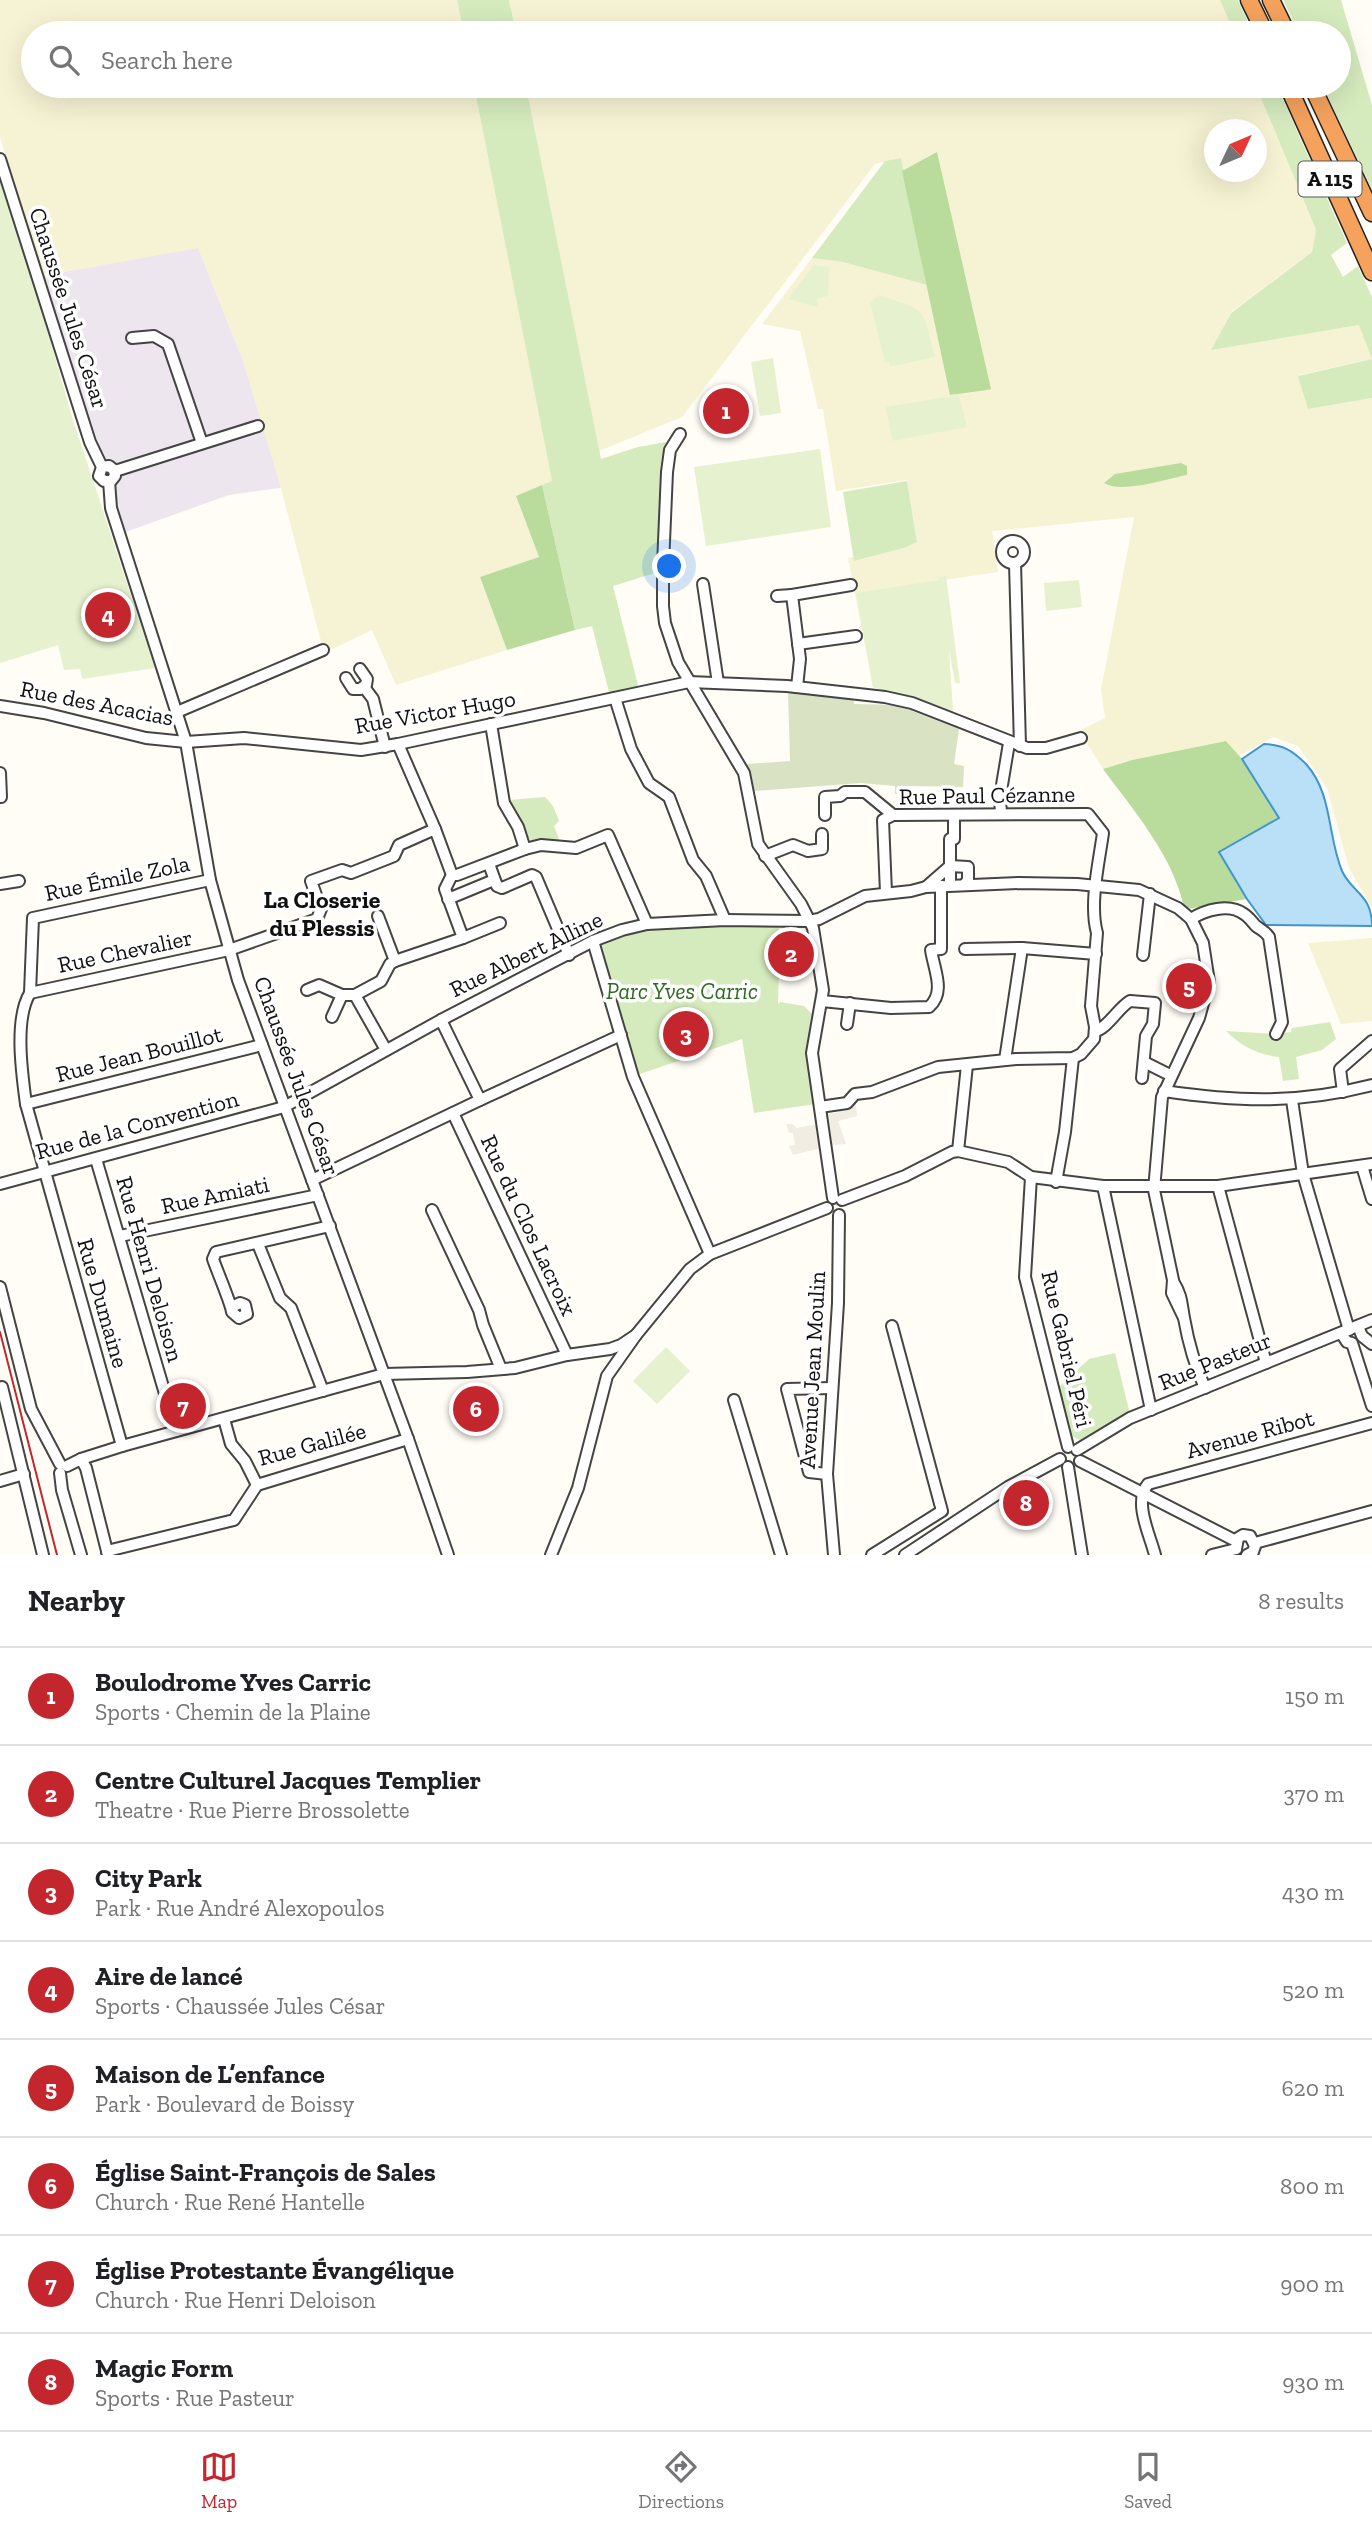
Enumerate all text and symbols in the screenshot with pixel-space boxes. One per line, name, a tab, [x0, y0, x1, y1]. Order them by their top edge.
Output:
search box	[21, 21, 1351, 98]
icon: search	[45, 41, 83, 79]
text: Search here	[101, 44, 233, 76]
north arrow	[1204, 119, 1267, 182]
road number: A 115	[1298, 162, 1362, 196]
street label: Chaussée Jules César	[23, 204, 115, 412]
pin: 1	[703, 385, 749, 437]
your location	[652, 549, 686, 583]
pin: 4	[85, 589, 131, 641]
street label: Rue des Acacias	[18, 674, 176, 732]
street label: Rue Victor Hugo	[352, 684, 518, 740]
street label: Rue Paul Cézanne	[899, 779, 1075, 811]
street label: Rue Émile Zola	[42, 849, 192, 907]
district label: La Closerie du Plessis	[264, 885, 381, 942]
street label: Rue Albert Alline	[445, 905, 607, 1003]
street label: Rue Chevalier	[55, 923, 195, 979]
pin: 2	[768, 928, 814, 980]
pin: 5	[1166, 960, 1212, 1012]
street label: Chaussée Jules César	[248, 973, 346, 1179]
park label: Parc Yves Carric	[606, 977, 758, 1005]
pin: 3	[663, 1008, 709, 1060]
street label: Rue Jean Bouillot	[53, 1020, 226, 1088]
street label: Rue de la Convention	[33, 1084, 241, 1166]
street label: Rue du Clos Lacroix	[475, 1130, 583, 1320]
street label: Rue Amiati	[158, 1170, 272, 1220]
street label: Rue Henri Deloison	[110, 1173, 190, 1365]
street label: Rue Dumaine	[71, 1235, 135, 1371]
street label: Rue Gabriel Péri	[1035, 1268, 1099, 1430]
street label: Avenue Jean Moulin	[793, 1270, 831, 1470]
street label: Rue Pasteur	[1154, 1326, 1276, 1396]
pin: 7	[160, 1380, 206, 1432]
pin: 6	[453, 1383, 499, 1435]
street label: Avenue Ribot	[1183, 1403, 1317, 1465]
street label: Rue Galilée	[255, 1416, 369, 1472]
pin: 8	[1003, 1477, 1049, 1529]
text: Nearby	[28, 1583, 125, 1619]
text: 8 results	[1258, 1587, 1344, 1615]
text: Boulodrome Yves Carric	[95, 1666, 371, 1698]
text: 1	[46, 1682, 56, 1710]
text: 150 m	[1285, 1682, 1344, 1710]
text: Sports · Chemin de la Plaine	[95, 1698, 371, 1726]
text: Centre Culturel Jacques Templier	[95, 1764, 481, 1796]
text: 2	[45, 1780, 57, 1808]
text: 370 m	[1284, 1780, 1344, 1808]
text: Theatre · Rue Pierre Brossolette	[95, 1796, 410, 1824]
text: City Park	[95, 1862, 202, 1894]
text: 3	[45, 1878, 57, 1906]
text: 430 m	[1282, 1878, 1344, 1906]
text: Park · Rue André Alexopoulos	[95, 1894, 384, 1922]
text: Aire de lancé	[95, 1960, 243, 1992]
text: 4	[44, 1976, 58, 2004]
text: 520 m	[1282, 1976, 1344, 2004]
text: Sports · Chaussée Jules César	[95, 1992, 385, 2020]
text: Maison de L’enfance	[95, 2058, 325, 2090]
text: 5	[45, 2074, 57, 2102]
text: 620 m	[1282, 2074, 1344, 2102]
text: Park · Boulevard de Boissy	[95, 2090, 354, 2118]
text: Église Saint-François de Sales	[95, 2156, 436, 2188]
text: 6	[45, 2172, 57, 2200]
text: 800 m	[1280, 2172, 1344, 2200]
text: Church · Rue René Hantelle	[95, 2188, 365, 2216]
text: Église Protestante Évangélique	[95, 2254, 454, 2286]
text: 7	[45, 2270, 57, 2298]
text: 900 m	[1280, 2270, 1344, 2298]
text: Church · Rue Henri Deloison	[95, 2286, 376, 2314]
text: Magic Form	[95, 2352, 233, 2384]
text: 8	[45, 2368, 57, 2396]
text: 930 m	[1282, 2368, 1344, 2396]
text: Sports · Rue Pasteur	[95, 2384, 295, 2412]
tab: Map	[200, 2448, 238, 2513]
tab: Directions	[638, 2448, 724, 2513]
tab: Saved	[1124, 2448, 1172, 2513]

